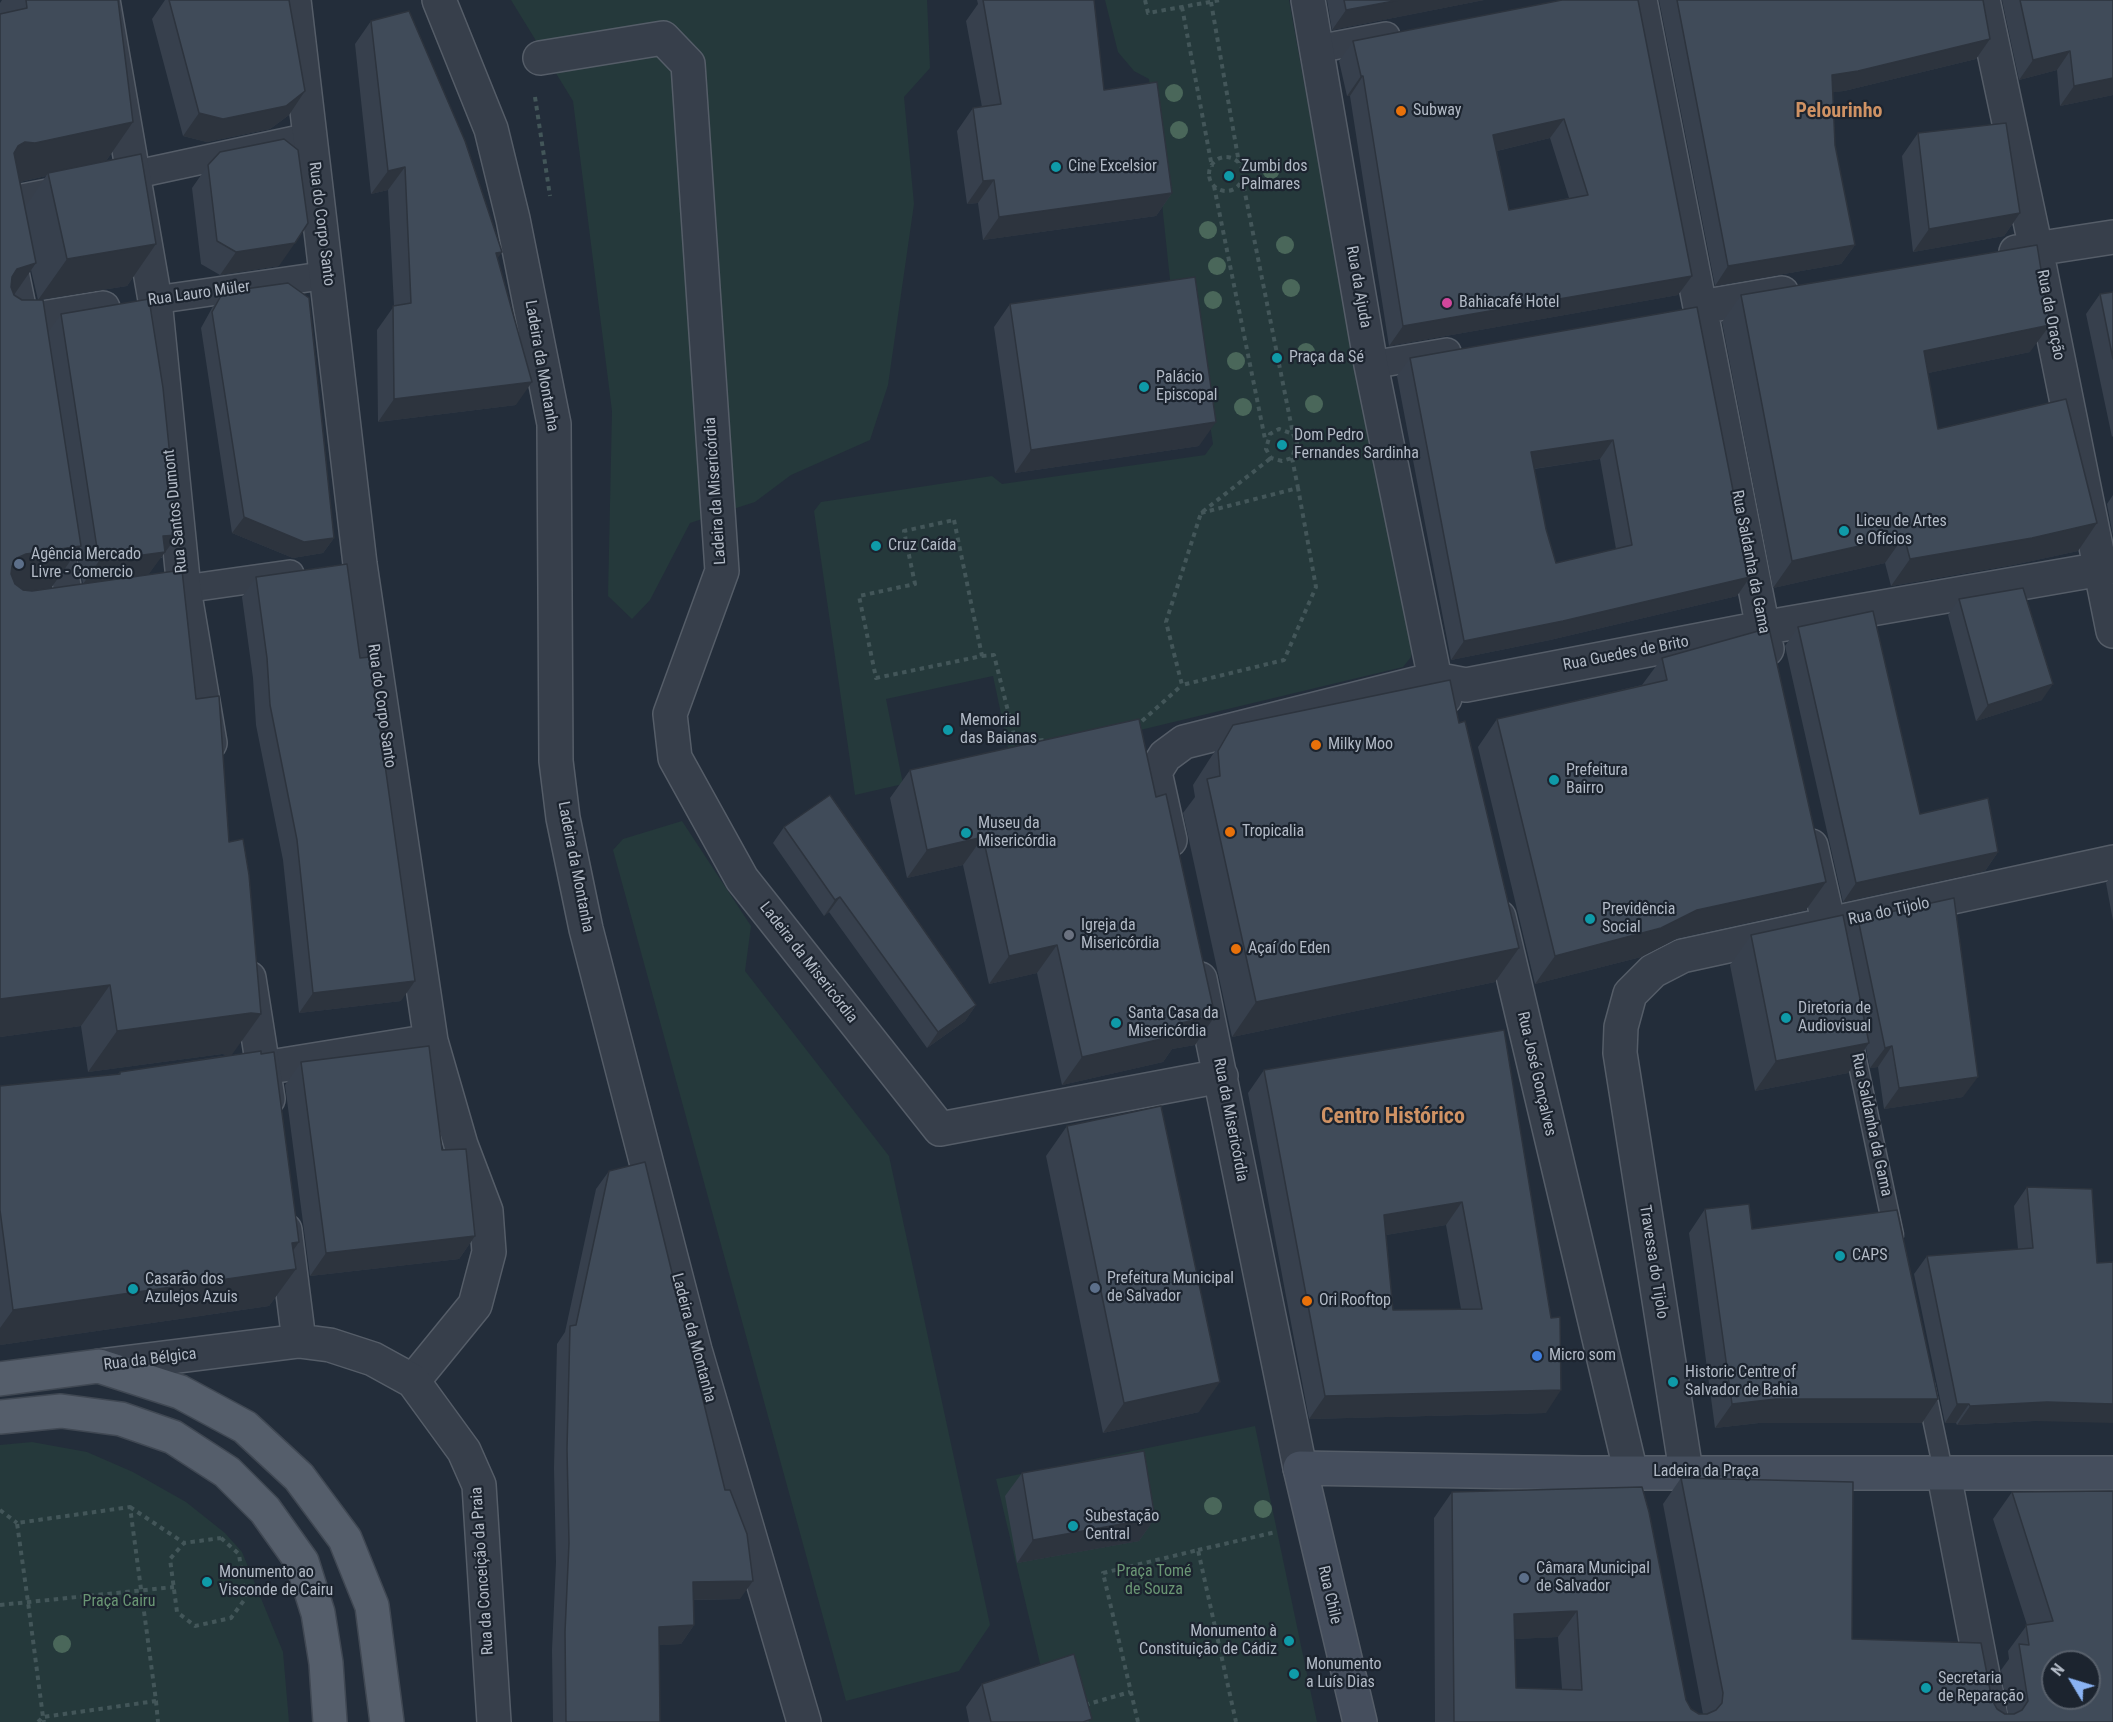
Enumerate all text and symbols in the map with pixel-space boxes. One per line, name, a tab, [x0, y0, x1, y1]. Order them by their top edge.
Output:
district label: Pelourinho	[1796, 100, 1882, 124]
place label: Subway	[1413, 101, 1462, 121]
marker: Subway	[1394, 104, 1408, 118]
place label: Cine Excelsior	[1068, 157, 1157, 177]
place label: Zumbi dos Palmares	[1241, 157, 1308, 195]
marker: Cine Excelsior	[1049, 160, 1063, 174]
street label: Rua do Corpo Santo	[304, 161, 338, 287]
marker: Zumbi dos Palmares	[1222, 169, 1236, 183]
street label: Rua da Ajuda	[1341, 244, 1375, 330]
street label: Rua da Oração	[2032, 268, 2068, 362]
street label: Rua Lauro Müler	[147, 277, 251, 311]
place label: Bahiacafé Hotel	[1459, 293, 1559, 313]
marker: Bahiacafé Hotel	[1440, 296, 1454, 310]
street label: Ladeira da Montanha	[520, 299, 562, 433]
place label: Praça da Sé	[1289, 348, 1364, 368]
marker: Praça da Sé	[1270, 351, 1284, 365]
place label: Palácio Episcopal	[1156, 368, 1217, 406]
marker: Palácio Episcopal	[1137, 380, 1151, 394]
street label: Ladeira da Misericórdia	[701, 416, 731, 566]
place label: Dom Pedro Fernandes Sardinha	[1294, 426, 1419, 464]
marker: Dom Pedro Fernandes Sardinha	[1275, 438, 1289, 452]
street label: Rua Santos Dumont	[160, 448, 192, 574]
street label: Rua Saldanha da Gama	[1727, 489, 1773, 635]
place label: Liceu de Artes e Ofícios	[1856, 512, 1947, 550]
marker: Liceu de Artes e Ofícios	[1837, 524, 1851, 538]
place label: Cruz Caída	[888, 536, 956, 556]
marker: Cruz Caída	[869, 539, 883, 553]
place label: Agência Mercado Livre - Comercio	[31, 545, 141, 583]
marker: Agência Mercado Livre - Comercio	[12, 557, 26, 571]
street label: Rua Guedes de Brito	[1562, 632, 1690, 676]
street label: Rua do Corpo Santo	[363, 643, 399, 769]
place label: Memorial das Baianas	[960, 711, 1037, 749]
marker: Memorial das Baianas	[941, 723, 955, 737]
place label: Milky Moo	[1328, 735, 1393, 755]
marker: Milky Moo	[1309, 738, 1323, 752]
place label: Prefeitura Bairro	[1566, 761, 1628, 799]
marker: Prefeitura Bairro	[1547, 773, 1561, 787]
street label: Ladeira da Montanha	[553, 800, 597, 934]
place label: Museu da Misericórdia	[978, 814, 1057, 852]
place label: Tropicalia	[1242, 822, 1304, 842]
marker: Tropicalia	[1223, 825, 1237, 839]
marker: Museu da Misericórdia	[959, 826, 973, 840]
street label: Rua do Tijolo	[1847, 894, 1931, 930]
street label: Ladeira da Misericórdia	[755, 899, 861, 1027]
place label: Previdência Social	[1602, 900, 1675, 938]
marker: Previdência Social	[1583, 912, 1597, 926]
place label: Igreja da Misericórdia	[1081, 916, 1160, 954]
marker: Igreja da Misericórdia	[1062, 928, 1076, 942]
place label: Açaí do Eden	[1248, 939, 1330, 959]
marker: Açaí do Eden	[1229, 942, 1243, 956]
place label: Diretoria de Audiovisual	[1798, 999, 1871, 1037]
place label: Santa Casa da Misericórdia	[1128, 1004, 1219, 1042]
street label: Rua José Gonçalves	[1512, 1010, 1560, 1138]
marker: Diretoria de Audiovisual	[1779, 1011, 1793, 1025]
marker: Santa Casa da Misericórdia	[1109, 1016, 1123, 1030]
street label: Rua Saldanha da Gama	[1846, 1052, 1896, 1198]
street label: Rua da Misericórdia	[1209, 1057, 1251, 1183]
district label: Centro Histórico	[1321, 1104, 1465, 1130]
street label: Travessa do Tijolo	[1635, 1204, 1671, 1320]
place label: CAPS	[1852, 1246, 1887, 1266]
marker: CAPS	[1833, 1249, 1847, 1263]
place label: Prefeitura Municipal de Salvador	[1107, 1269, 1234, 1307]
place label: Casarão dos Azulejos Azuis	[145, 1270, 238, 1308]
street label: Ladeira da Montanha	[667, 1271, 719, 1405]
marker: Prefeitura Municipal de Salvador	[1088, 1281, 1102, 1295]
marker: Casarão dos Azulejos Azuis	[126, 1282, 140, 1296]
place label: Ori Rooftop	[1319, 1291, 1391, 1311]
marker: Ori Rooftop	[1300, 1294, 1314, 1308]
street label: Rua da Bélgica	[102, 1345, 198, 1375]
place label: Micro som	[1549, 1346, 1616, 1366]
marker: Micro som	[1530, 1349, 1544, 1363]
place label: Historic Centre of Salvador de Bahia	[1685, 1363, 1798, 1401]
marker: Historic Centre of Salvador de Bahia	[1666, 1375, 1680, 1389]
street label: Ladeira da Praça	[1653, 1462, 1759, 1482]
street label: Rua da Conceição da Praia	[468, 1486, 498, 1656]
place label: Subestação Central	[1085, 1507, 1159, 1545]
marker: Subestação Central	[1066, 1519, 1080, 1533]
place label: Câmara Municipal de Salvador	[1536, 1559, 1650, 1597]
park label: Praça Tomé de Souza	[1117, 1562, 1191, 1600]
place label: Monumento ao Visconde de Cairu	[219, 1563, 333, 1601]
street label: Rua Chile	[1313, 1564, 1345, 1626]
marker: Câmara Municipal de Salvador	[1517, 1571, 1531, 1585]
marker: Monumento ao Visconde de Cairu	[200, 1575, 214, 1589]
park label: Praça Cairu	[83, 1592, 155, 1612]
place label: Monumento à Constituição de Cádiz	[1139, 1622, 1277, 1660]
marker: Monumento à Constituição de Cádiz	[1282, 1634, 1296, 1648]
north arrow	[2041, 1650, 2101, 1710]
place label: Monumento a Luís Dias	[1306, 1655, 1382, 1693]
text: N	[2047, 1660, 2068, 1680]
marker: Monumento a Luís Dias	[1287, 1667, 1301, 1681]
place label: Secretaria de Reparação	[1938, 1669, 2024, 1707]
marker: Secretaria de Reparação	[1919, 1681, 1933, 1695]

